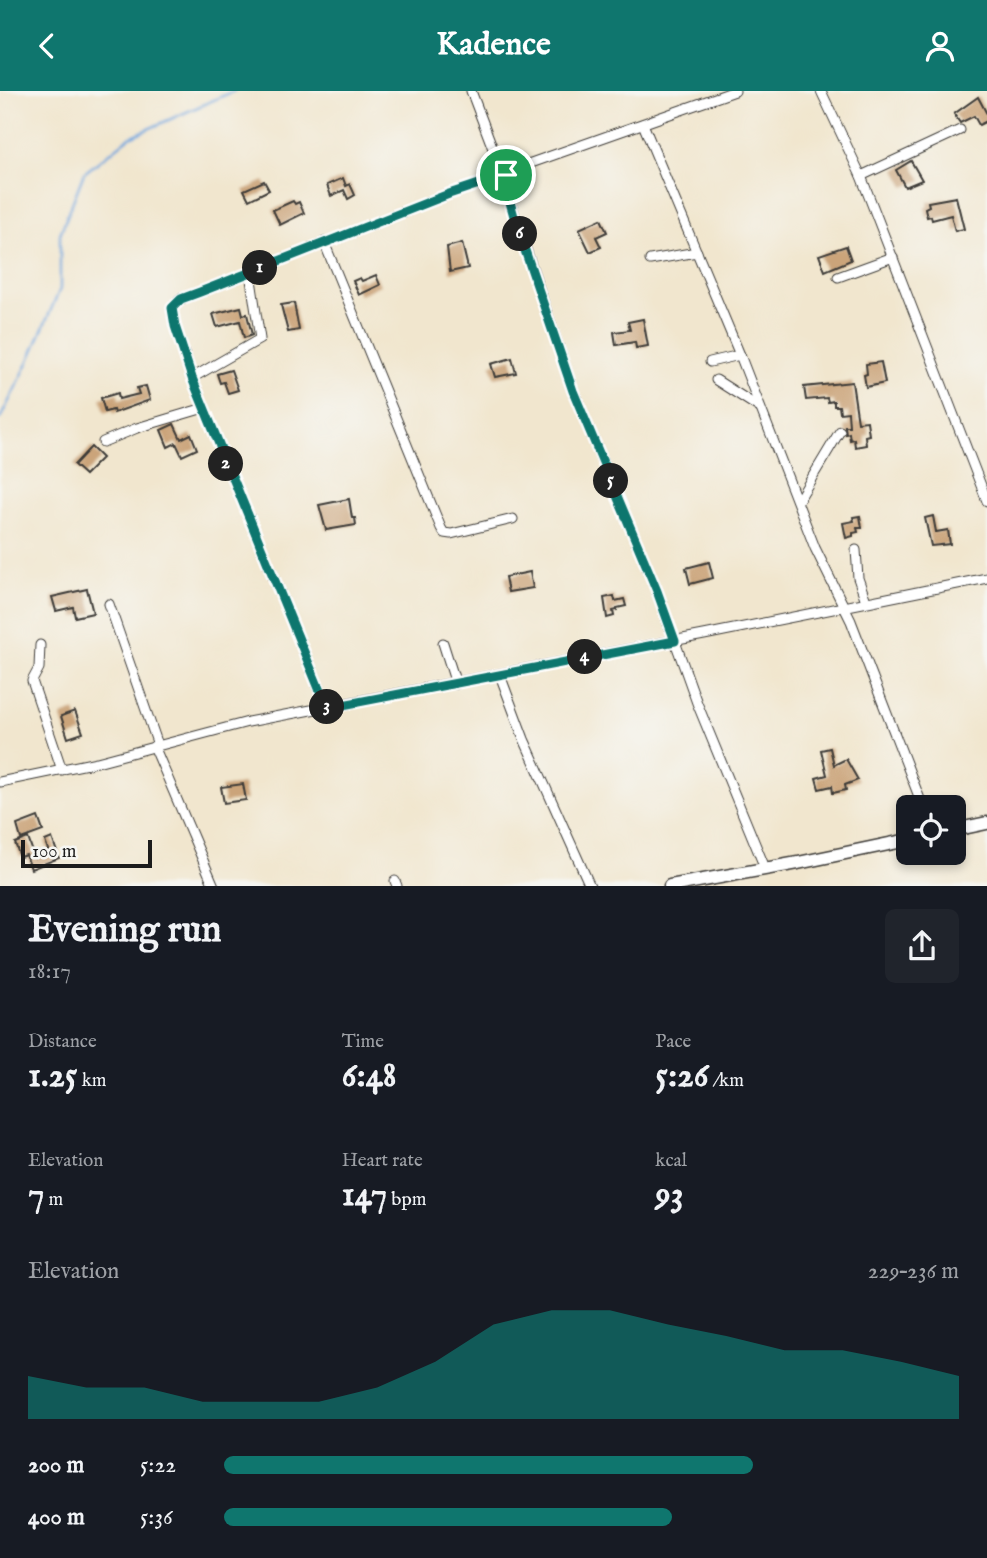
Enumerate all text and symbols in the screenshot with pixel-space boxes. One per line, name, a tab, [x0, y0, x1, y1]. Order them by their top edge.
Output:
text: Kadence	[436, 25, 551, 66]
icon: back	[28, 27, 66, 65]
icon: person	[921, 27, 959, 65]
pin	[476, 145, 536, 205]
icon: arrive	[487, 156, 525, 194]
pin: 6	[503, 216, 538, 251]
text: 6	[515, 221, 524, 245]
pin: 1	[243, 251, 278, 285]
text: 1	[256, 255, 263, 279]
pin: 2	[208, 447, 244, 481]
text: 2	[221, 451, 230, 475]
pin: 5	[594, 463, 628, 499]
text: 5	[607, 468, 614, 492]
pin: 4	[568, 639, 602, 675]
text: 4	[580, 644, 589, 668]
pin: 3	[310, 689, 344, 725]
text: 3	[323, 694, 330, 718]
map controls	[896, 795, 966, 865]
button: locate	[896, 795, 966, 865]
scale bar	[21, 837, 152, 869]
text: 100 m	[32, 840, 76, 864]
text: Evening run	[28, 907, 222, 955]
button: share	[885, 909, 959, 983]
text: 18:17	[28, 957, 71, 986]
text: Distance	[28, 1030, 97, 1054]
text: Time	[342, 1030, 384, 1054]
text: Pace	[655, 1030, 691, 1054]
text: 1.25	[28, 1054, 78, 1099]
text: 6:48	[342, 1054, 397, 1099]
text: 5:26	[655, 1054, 708, 1099]
text: km	[78, 1069, 107, 1093]
text: /km	[708, 1069, 744, 1093]
text: Elevation	[28, 1149, 103, 1173]
text: Heart rate	[342, 1149, 423, 1173]
text: kcal	[655, 1149, 687, 1173]
text: 7	[28, 1173, 44, 1218]
text: 147	[342, 1173, 387, 1218]
text: 93	[655, 1173, 684, 1218]
text: m	[44, 1188, 63, 1212]
text: bpm	[387, 1188, 426, 1212]
text: Elevation	[28, 1257, 119, 1286]
text: 229–236 m	[868, 1257, 959, 1286]
text: 200 m	[28, 1451, 84, 1480]
text: 5:22	[140, 1451, 176, 1480]
text: 400 m	[28, 1503, 85, 1532]
text: 5:36	[140, 1503, 173, 1532]

